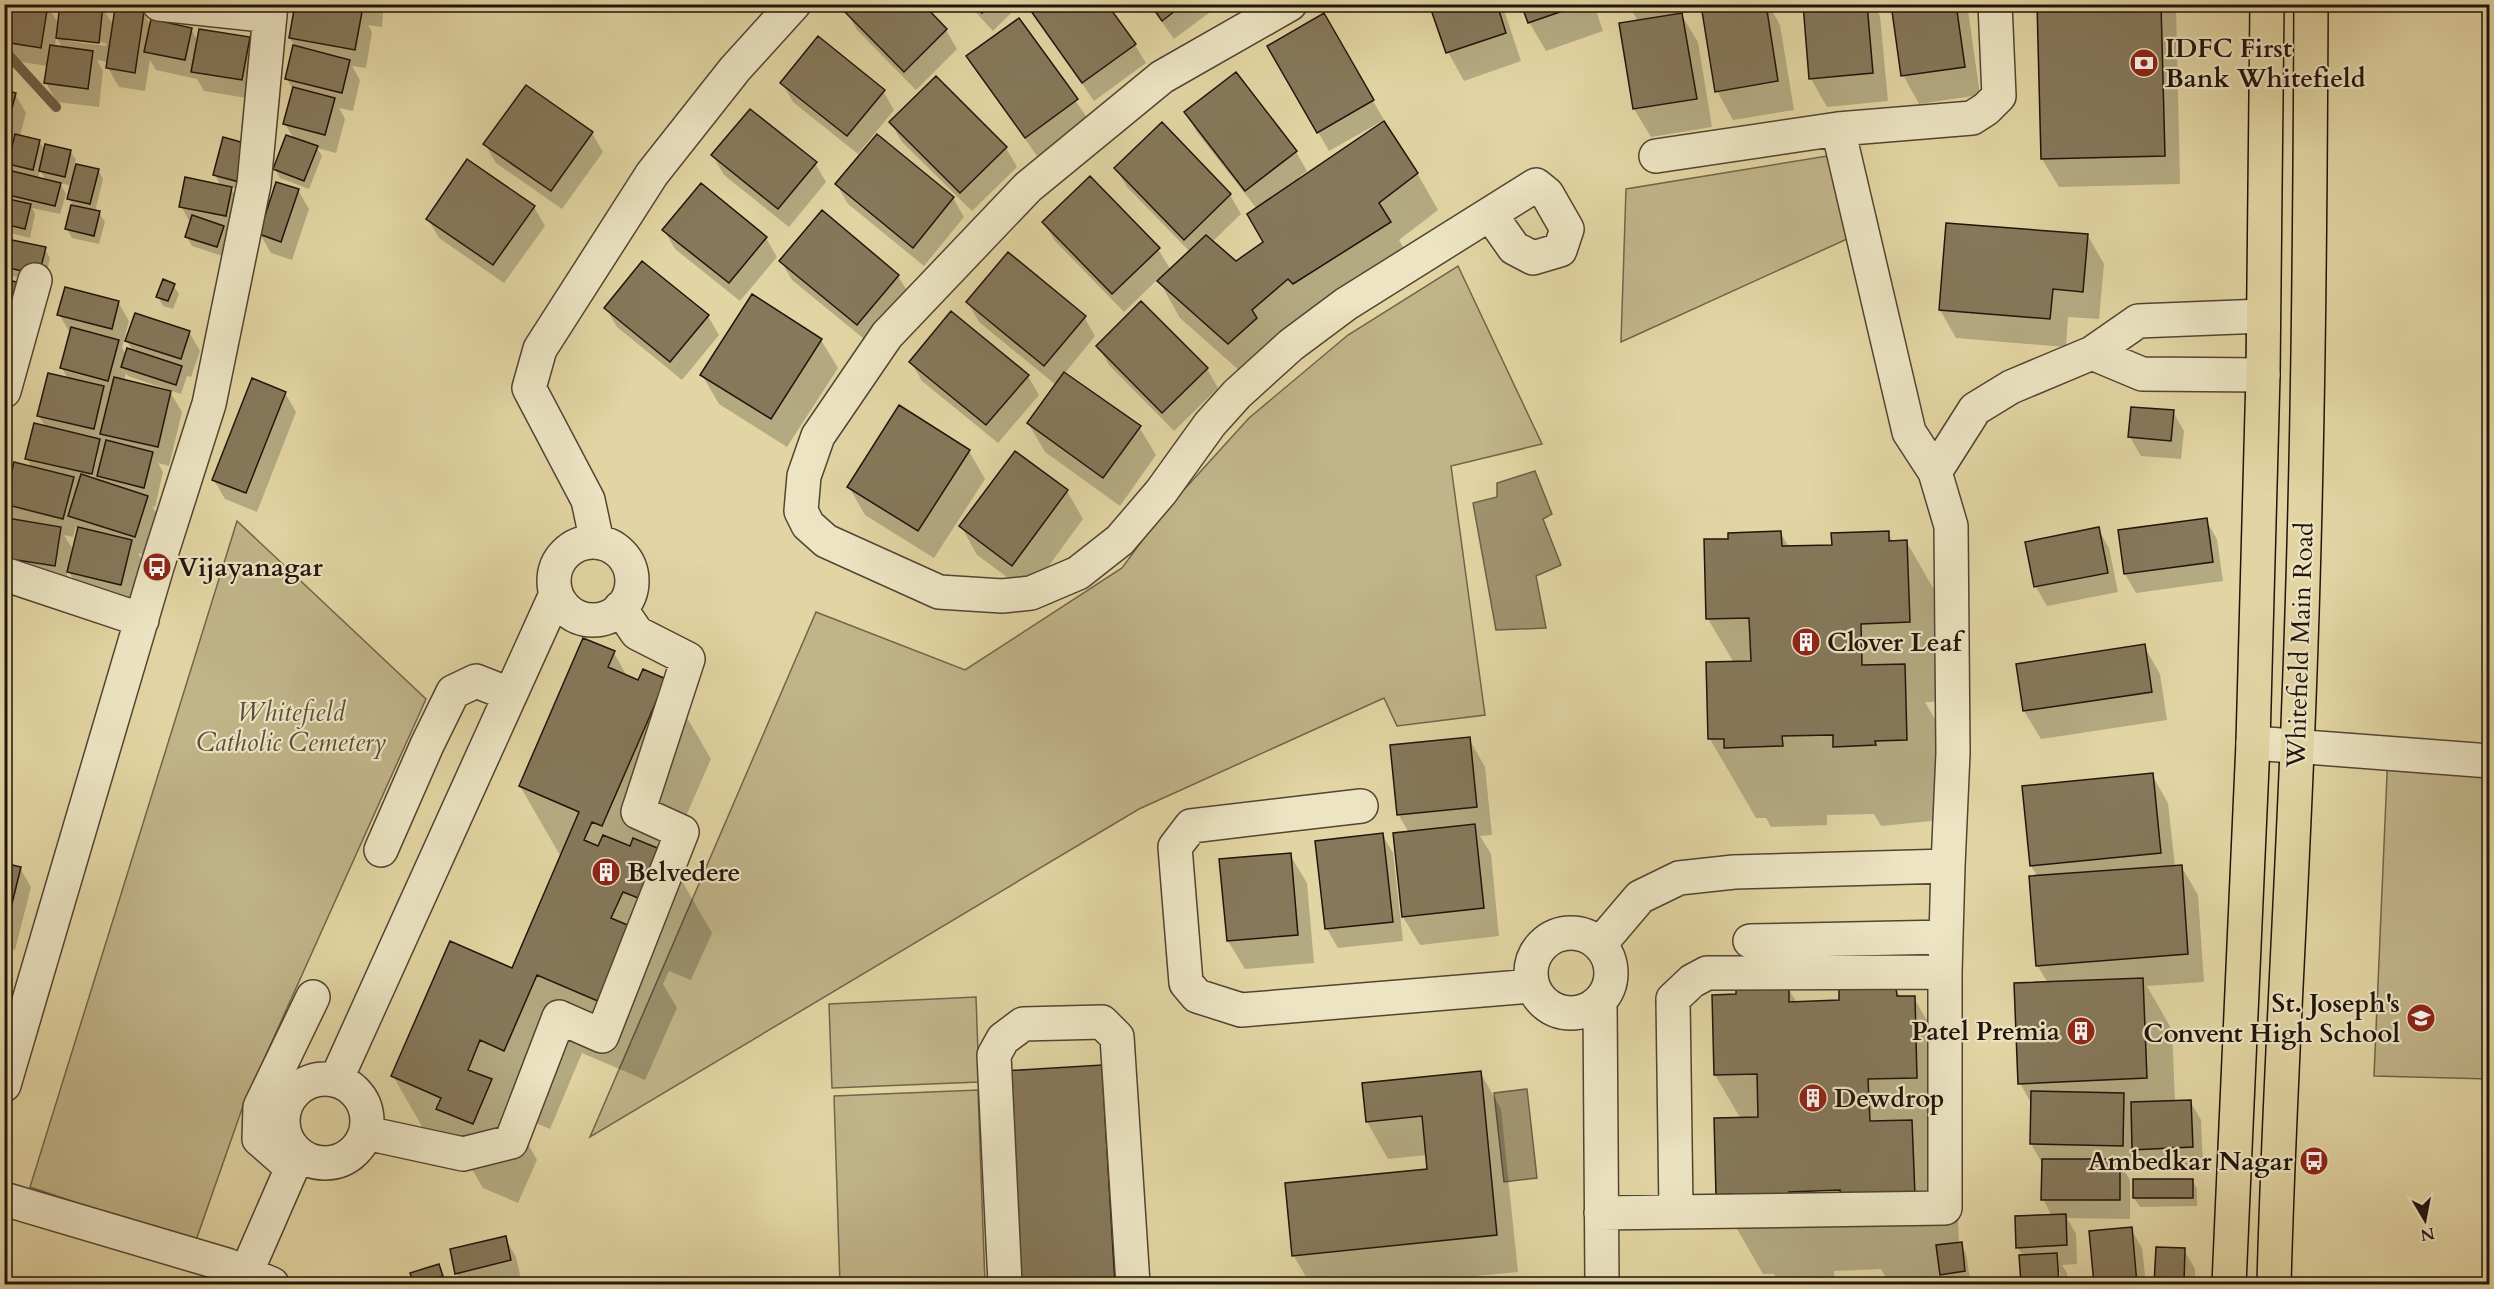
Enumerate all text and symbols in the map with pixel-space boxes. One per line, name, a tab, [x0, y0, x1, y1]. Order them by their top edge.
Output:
place label: IDFC First Bank Whitefield	[2165, 31, 2366, 96]
bank icon: IDFC First Bank Whitefield	[2128, 47, 2160, 79]
street label: Whitefield Main Road	[2278, 521, 2322, 770]
place label: Vijayanagar	[178, 550, 323, 585]
bus stop icon: Vijayanagar	[141, 551, 173, 583]
place label: Clover Leaf	[1827, 625, 1966, 660]
building icon: Clover Leaf	[1790, 626, 1822, 658]
park label: Whitefield Catholic Cemetery	[196, 695, 386, 760]
place label: Belvedere	[627, 855, 740, 890]
building icon: Belvedere	[590, 856, 622, 888]
place label: St. Joseph's Convent High School	[2143, 986, 2400, 1051]
school or university icon: St. Joseph's Convent High School	[2405, 1002, 2437, 1034]
place label: Patel Premia	[1911, 1014, 2060, 1049]
building icon: Patel Premia	[2065, 1015, 2097, 1047]
place label: Dewdrop	[1834, 1081, 1945, 1116]
building icon: Dewdrop	[1797, 1082, 1829, 1114]
place label: Ambedkar Nagar	[2088, 1144, 2294, 1179]
bus stop icon: Ambedkar Nagar	[2298, 1145, 2330, 1177]
north arrow	[2395, 1190, 2455, 1250]
text: N	[2419, 1222, 2436, 1246]

